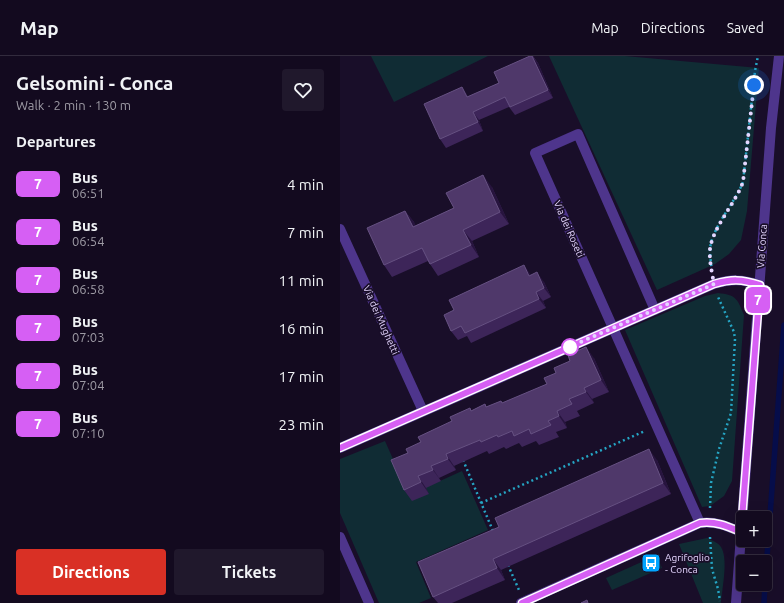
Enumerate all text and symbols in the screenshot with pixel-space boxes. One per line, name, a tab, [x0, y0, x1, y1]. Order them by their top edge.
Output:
text: Map	[20, 17, 59, 39]
text: Map	[591, 20, 619, 36]
text: Directions	[641, 20, 705, 36]
text: Saved	[727, 20, 764, 36]
button: heart	[282, 69, 324, 111]
text: Gelsomini - Conca	[16, 72, 173, 94]
your location	[744, 75, 764, 95]
text: Walk · 2 min · 130 m	[16, 98, 131, 112]
text: Departures	[16, 133, 96, 150]
text: Bus	[72, 169, 98, 186]
text: 7	[34, 176, 42, 192]
text: 4 min	[287, 176, 324, 193]
text: 06:51	[72, 186, 105, 200]
street label: Via dei Roseti	[552, 199, 586, 259]
text: Bus	[72, 217, 98, 234]
text: 7	[34, 224, 42, 240]
text: 7 min	[287, 224, 324, 241]
street label: Via Conca	[755, 224, 769, 268]
text: 06:54	[72, 234, 105, 248]
text: Bus	[72, 265, 98, 282]
text: 7	[34, 272, 42, 288]
text: 11 min	[278, 272, 324, 289]
text: 06:58	[72, 282, 105, 296]
street label: Via dei Mughetti	[361, 284, 401, 356]
line badge: 7	[745, 287, 771, 313]
text: 7	[754, 292, 762, 308]
text: Bus	[72, 313, 98, 330]
text: 7	[34, 320, 42, 336]
text: 16 min	[278, 320, 324, 337]
text: 07:03	[72, 330, 105, 344]
unlabelled marker	[561, 338, 579, 356]
text: Bus	[72, 361, 98, 378]
text: 7	[34, 368, 42, 384]
text: 17 min	[278, 368, 324, 385]
text: 07:04	[72, 378, 105, 392]
text: Bus	[72, 409, 98, 426]
text: 7	[34, 416, 42, 432]
text: 23 min	[278, 416, 324, 433]
text: 07:10	[72, 426, 105, 440]
map controls	[736, 511, 772, 591]
button: +	[736, 511, 772, 547]
button: Directions	[16, 549, 166, 595]
button: Tickets	[174, 549, 324, 595]
bus stop icon: Agrifoglio - Conca	[640, 552, 662, 574]
place label: Agrifoglio - Conca	[665, 552, 710, 575]
button: −	[736, 555, 772, 591]

